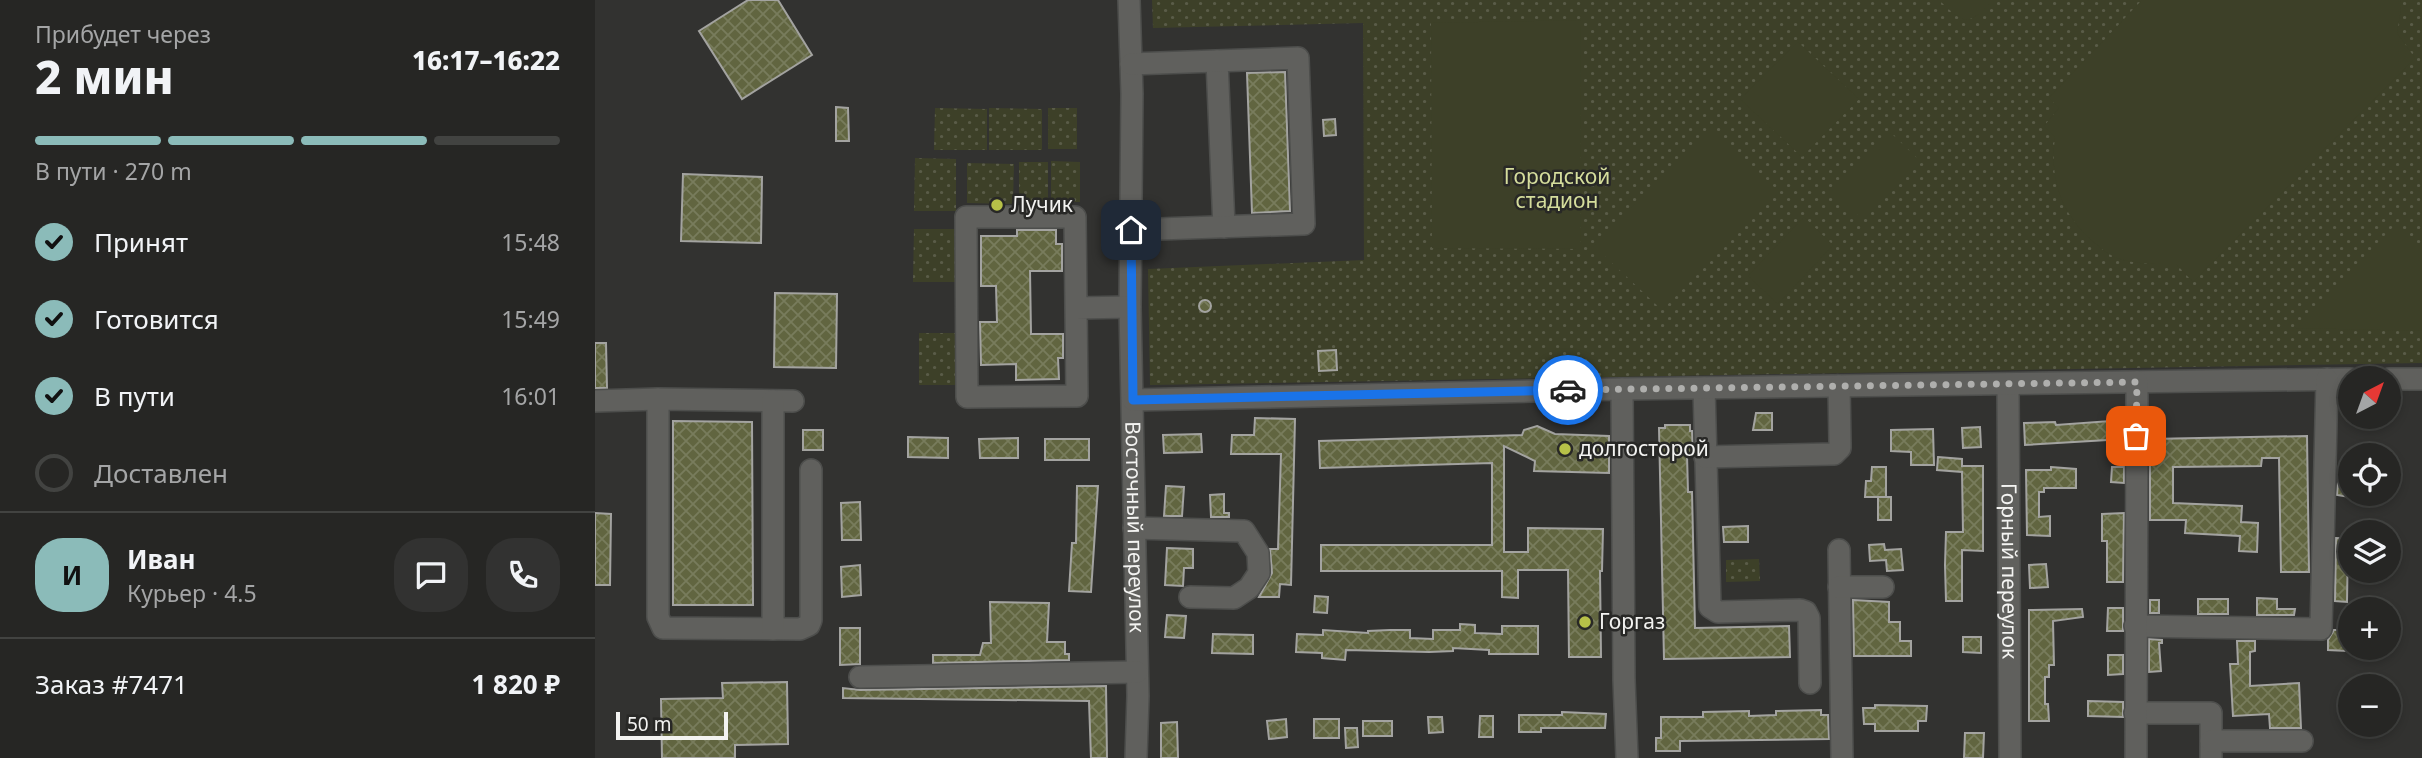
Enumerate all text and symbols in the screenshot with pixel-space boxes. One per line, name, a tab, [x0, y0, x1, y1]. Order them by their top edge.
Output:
text: Прибудет через	[35, 18, 211, 50]
text: 16:17–16:22	[412, 42, 560, 78]
text: 2 мин	[35, 45, 174, 107]
text: В пути · 270 m	[35, 155, 192, 187]
park label: Городской стадион	[1504, 162, 1610, 214]
place label: Лучик	[1011, 190, 1073, 218]
marker: Лучик	[989, 197, 1005, 213]
pin	[1101, 200, 1161, 260]
icon: home	[1112, 211, 1150, 249]
icon: check	[35, 223, 73, 261]
text: Принят	[94, 224, 188, 260]
text: 15:48	[501, 226, 560, 258]
icon: check	[35, 300, 73, 338]
text: Готовится	[94, 301, 219, 337]
text: 15:49	[501, 303, 560, 335]
courier	[1533, 355, 1603, 425]
north arrow	[2338, 366, 2401, 429]
map controls	[2338, 366, 2401, 737]
icon: car	[1549, 371, 1587, 409]
icon: check	[35, 377, 73, 415]
text: В пути	[94, 378, 175, 414]
text: 16:01	[501, 380, 560, 412]
pin	[2106, 406, 2166, 466]
icon: bag	[2117, 417, 2155, 455]
street label: Восточный переулок	[1119, 421, 1152, 633]
place label: долгосторой	[1579, 434, 1709, 462]
marker: долгосторой	[1557, 441, 1573, 457]
button: locate	[2338, 443, 2401, 506]
text: Доставлен	[94, 455, 228, 491]
street label: Горный переулок	[1996, 483, 2024, 659]
button: layers	[2338, 520, 2401, 583]
button: chat	[394, 538, 468, 612]
button: phone	[486, 538, 560, 612]
text: Иван	[127, 541, 196, 577]
text: И	[62, 557, 82, 593]
text: Курьер · 4.5	[127, 577, 257, 609]
button: +	[2338, 597, 2401, 660]
place label: Горгаз	[1599, 607, 1665, 635]
marker: Горгаз	[1577, 614, 1593, 630]
text: Заказ #7471	[35, 666, 188, 702]
text: 1 820 ₽	[471, 666, 560, 702]
button: −	[2338, 674, 2401, 737]
scale bar	[616, 709, 728, 741]
text: 50 m	[627, 711, 671, 737]

